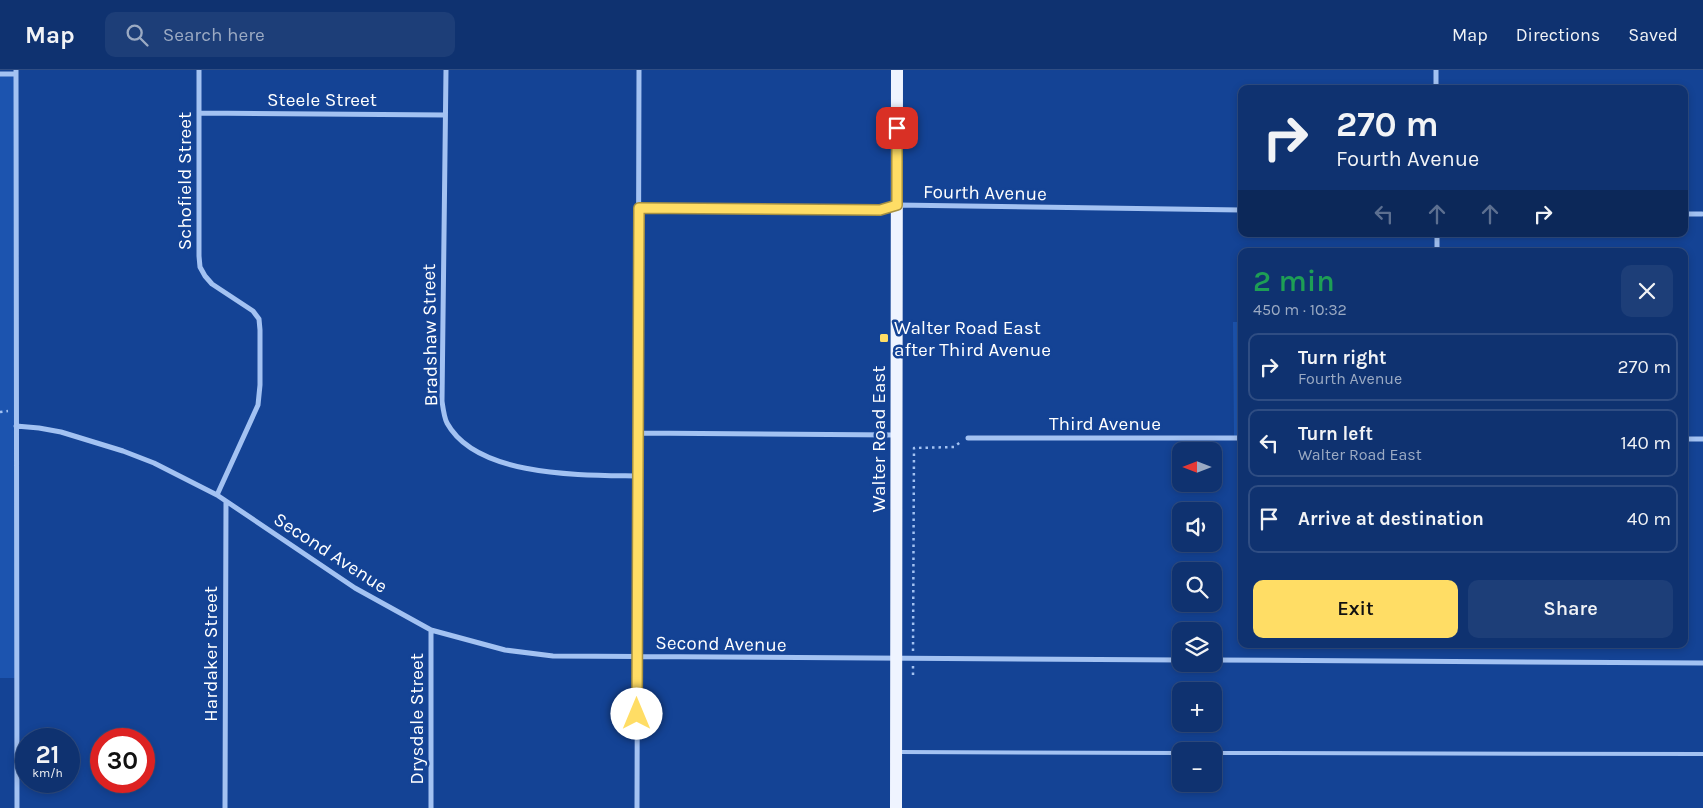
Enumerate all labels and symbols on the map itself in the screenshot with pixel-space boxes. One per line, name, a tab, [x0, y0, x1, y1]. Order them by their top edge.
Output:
street label: Steele Street	[267, 89, 377, 111]
pin	[876, 107, 918, 149]
street label: Schofield Street	[174, 112, 196, 250]
street label: Fourth Avenue	[923, 181, 1047, 205]
street label: Bradshaw Street	[418, 263, 442, 407]
place label: Walter Road East after Third Avenue	[894, 317, 1051, 361]
marker: Walter Road East after Third Avenue	[878, 332, 890, 344]
street label: Walter Road East	[868, 366, 890, 512]
street label: Third Avenue	[1049, 413, 1161, 435]
north arrow	[1172, 442, 1222, 492]
street label: Second Avenue	[269, 508, 391, 598]
street label: Hardaker Street	[200, 586, 222, 722]
street label: Second Avenue	[655, 632, 787, 656]
street label: Drysdale Street	[406, 653, 428, 785]
position arrow	[610, 687, 662, 739]
speed limit sign: 30	[90, 728, 155, 793]

